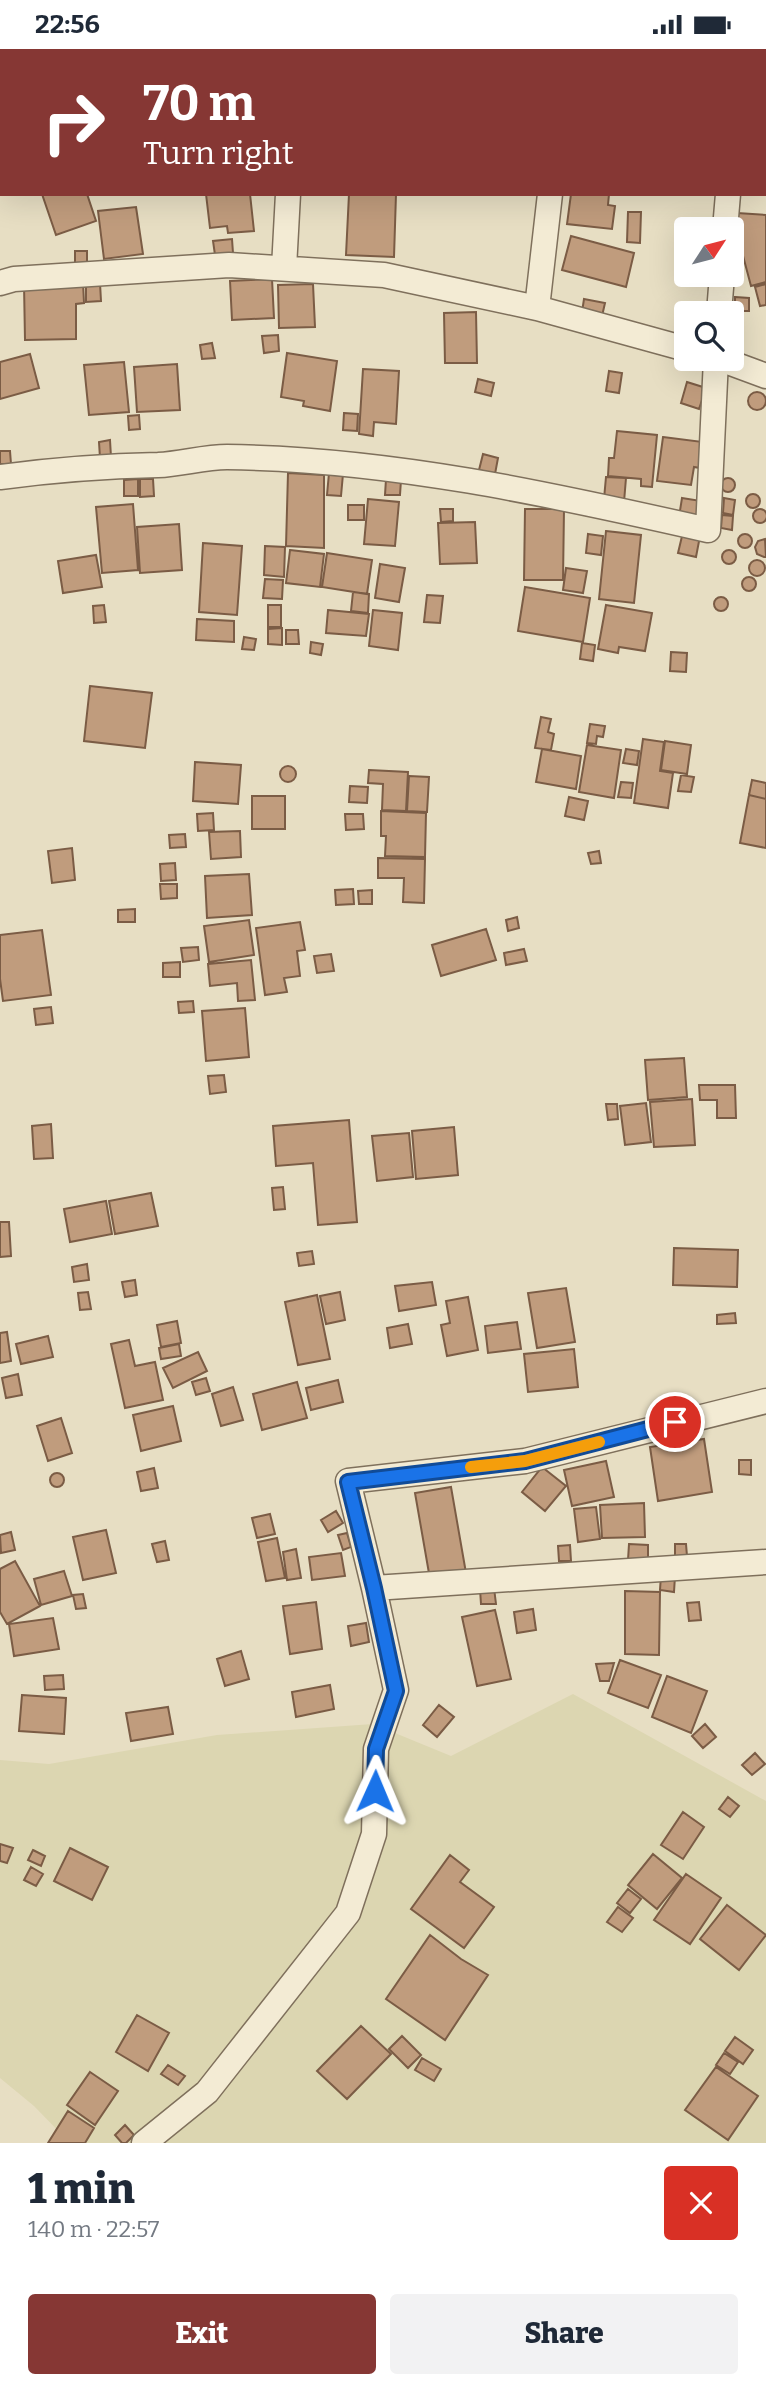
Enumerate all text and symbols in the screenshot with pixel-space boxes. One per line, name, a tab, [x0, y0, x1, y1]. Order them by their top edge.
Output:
text: 22:56	[35, 9, 100, 40]
text: 70 m	[143, 74, 255, 133]
icon: right	[28, 77, 119, 168]
text: Turn right	[143, 134, 294, 172]
north arrow	[674, 217, 744, 287]
map controls	[674, 217, 744, 371]
button: search	[674, 301, 744, 371]
pin	[645, 1392, 705, 1452]
icon: arrive	[656, 1403, 694, 1441]
position arrow	[338, 1754, 412, 1828]
text: 1 min	[28, 2164, 135, 2214]
button: close	[664, 2166, 738, 2240]
text: 140 m · 22:57	[28, 2215, 159, 2243]
button: Exit	[28, 2294, 376, 2374]
button: Share	[390, 2294, 738, 2374]

